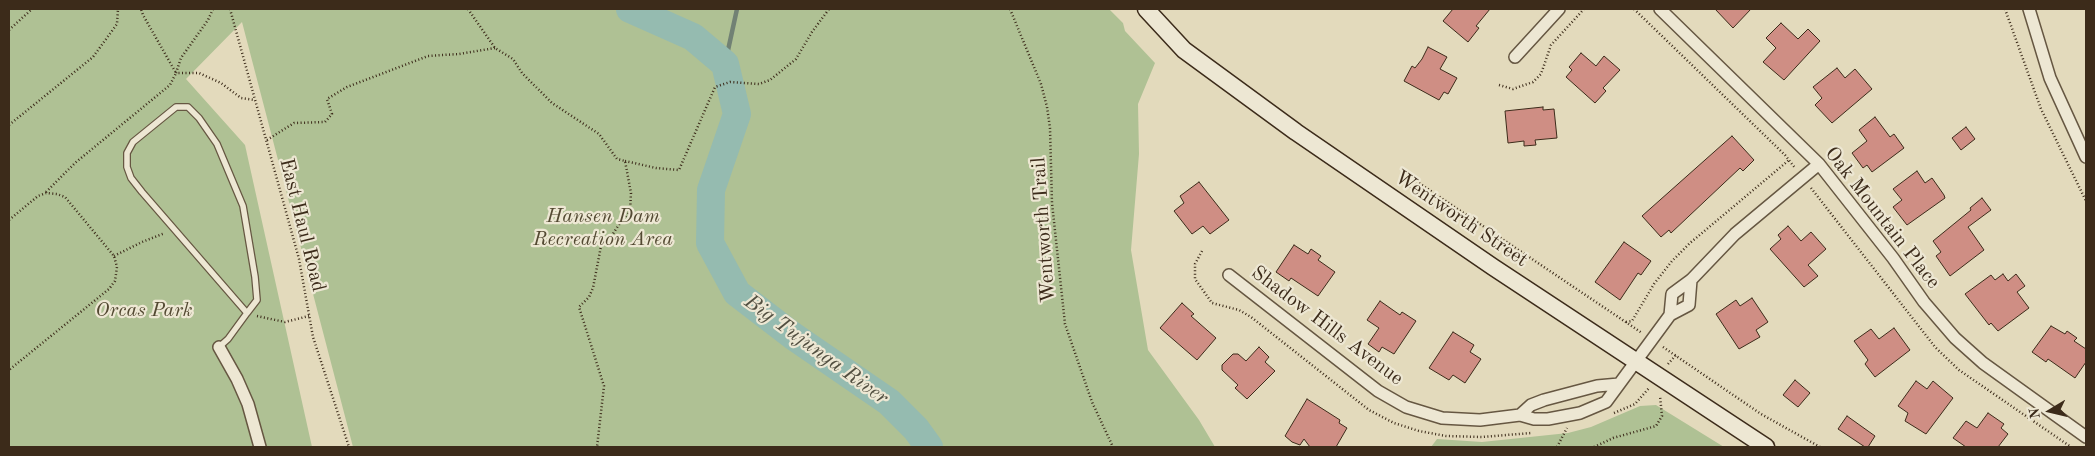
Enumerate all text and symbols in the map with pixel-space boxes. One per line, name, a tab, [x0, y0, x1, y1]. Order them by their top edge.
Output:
street label: Oak Mountain Place	[1819, 142, 1945, 294]
street label: East Haul Road	[274, 156, 330, 294]
street label: Wentworth Trail	[1027, 156, 1061, 304]
street label: Wentworth Street	[1390, 166, 1532, 272]
park label: Hansen Dam Recreation Area	[533, 205, 673, 252]
street label: Shadow Hills Avenue	[1246, 261, 1408, 391]
water label: Big Tujunga River	[739, 289, 893, 411]
park label: Orcas Park	[95, 299, 193, 323]
north arrow	[2025, 386, 2075, 436]
text: N	[2027, 407, 2043, 420]

